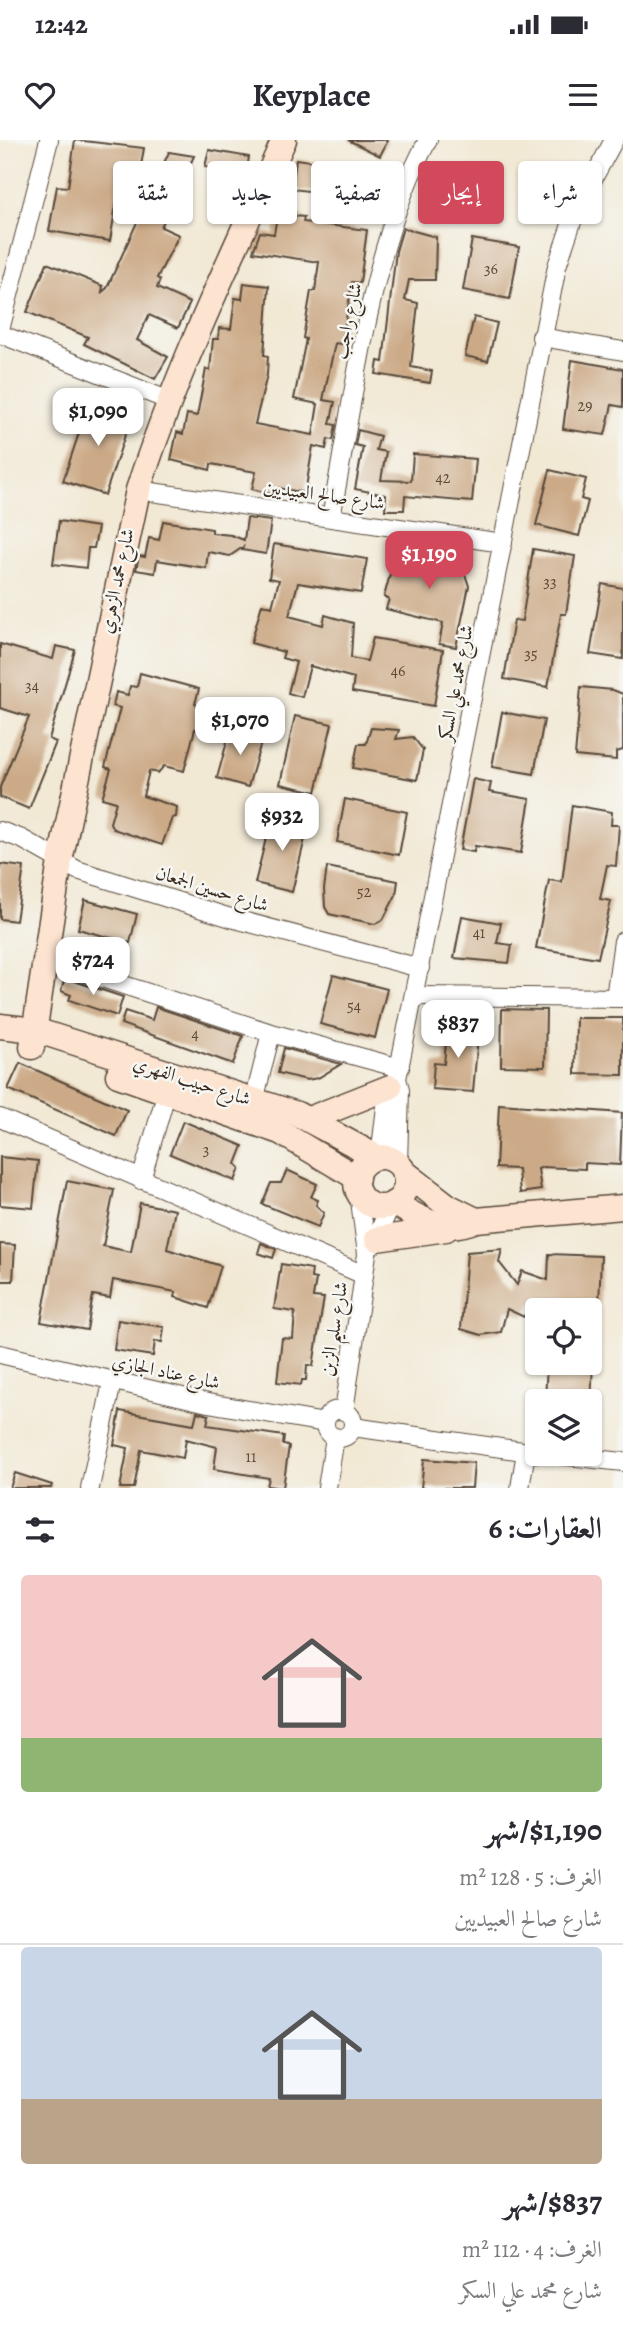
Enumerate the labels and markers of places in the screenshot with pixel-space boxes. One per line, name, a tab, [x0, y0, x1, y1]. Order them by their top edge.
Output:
pin: $1,090	[41, 388, 155, 448]
pin: $1,190	[372, 532, 486, 591]
pin: $1,070	[183, 698, 297, 757]
pin: $932	[241, 794, 323, 853]
pin: $724	[52, 938, 134, 997]
pin: $837	[417, 1000, 499, 1060]

